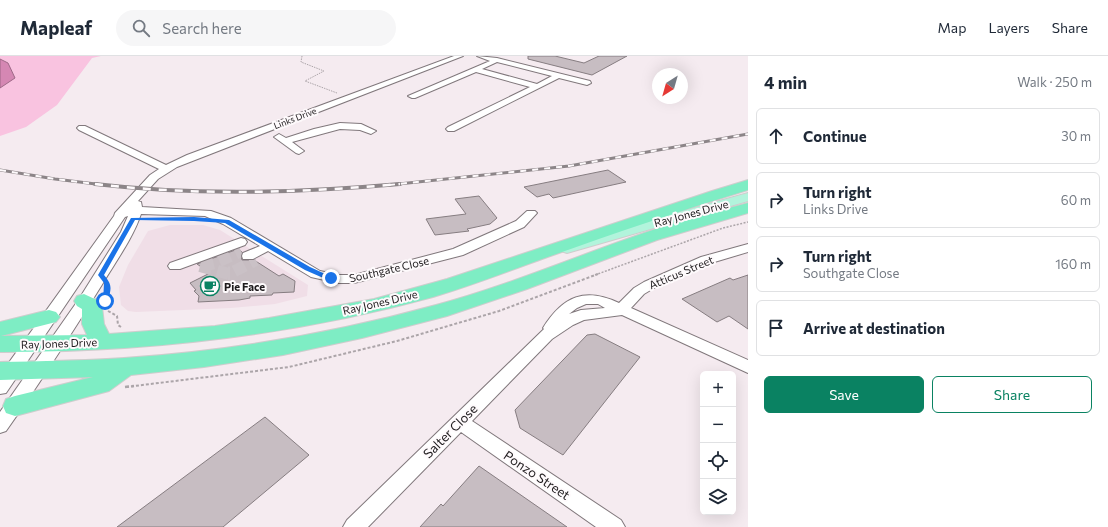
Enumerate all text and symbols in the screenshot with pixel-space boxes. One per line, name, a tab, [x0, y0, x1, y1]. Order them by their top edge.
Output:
search box	[116, 10, 396, 46]
text: Mapleaf	[20, 16, 92, 39]
icon: search	[130, 17, 152, 39]
text: Search here	[162, 19, 242, 37]
text: Map	[938, 19, 966, 36]
text: Layers	[988, 19, 1030, 36]
text: Share	[1052, 19, 1088, 36]
north arrow	[652, 68, 688, 104]
text: 4 min	[764, 72, 807, 93]
text: Walk · 250 m	[1017, 74, 1092, 90]
street label: Links Drive	[272, 105, 318, 131]
icon: ahead	[765, 125, 787, 147]
text: Continue	[803, 127, 867, 145]
text: 30 m	[1061, 128, 1091, 144]
text: Turn right	[803, 183, 872, 201]
icon: right	[765, 189, 787, 211]
text: 60 m	[1061, 192, 1091, 208]
street label: Ray Jones Drive	[652, 197, 730, 230]
text: Links Drive	[803, 201, 868, 217]
text: Turn right	[803, 247, 872, 265]
street label: Atticus Street	[647, 252, 716, 291]
street label: Southgate Close	[348, 253, 430, 285]
icon: right	[765, 253, 787, 275]
text: 160 m	[1055, 256, 1091, 272]
text: Southgate Close	[803, 265, 899, 281]
route end	[322, 269, 340, 287]
cafe icon: Pie Face	[199, 275, 221, 297]
place label: Pie Face	[224, 280, 265, 293]
street label: Ray Jones Drive	[341, 287, 419, 318]
route start	[96, 292, 114, 310]
icon: arrive	[765, 317, 787, 339]
text: Arrive at destination	[803, 319, 945, 337]
street label: Ray Jones Drive	[21, 335, 98, 352]
map controls	[700, 371, 736, 515]
button: +	[700, 371, 736, 407]
button: Save	[764, 376, 924, 413]
button: Share	[932, 376, 1092, 413]
street label: Salter Close	[420, 400, 481, 461]
button: −	[700, 407, 736, 443]
button: locate	[700, 443, 736, 479]
street label: Ponzo Street	[501, 447, 573, 503]
button: layers	[700, 479, 736, 515]

